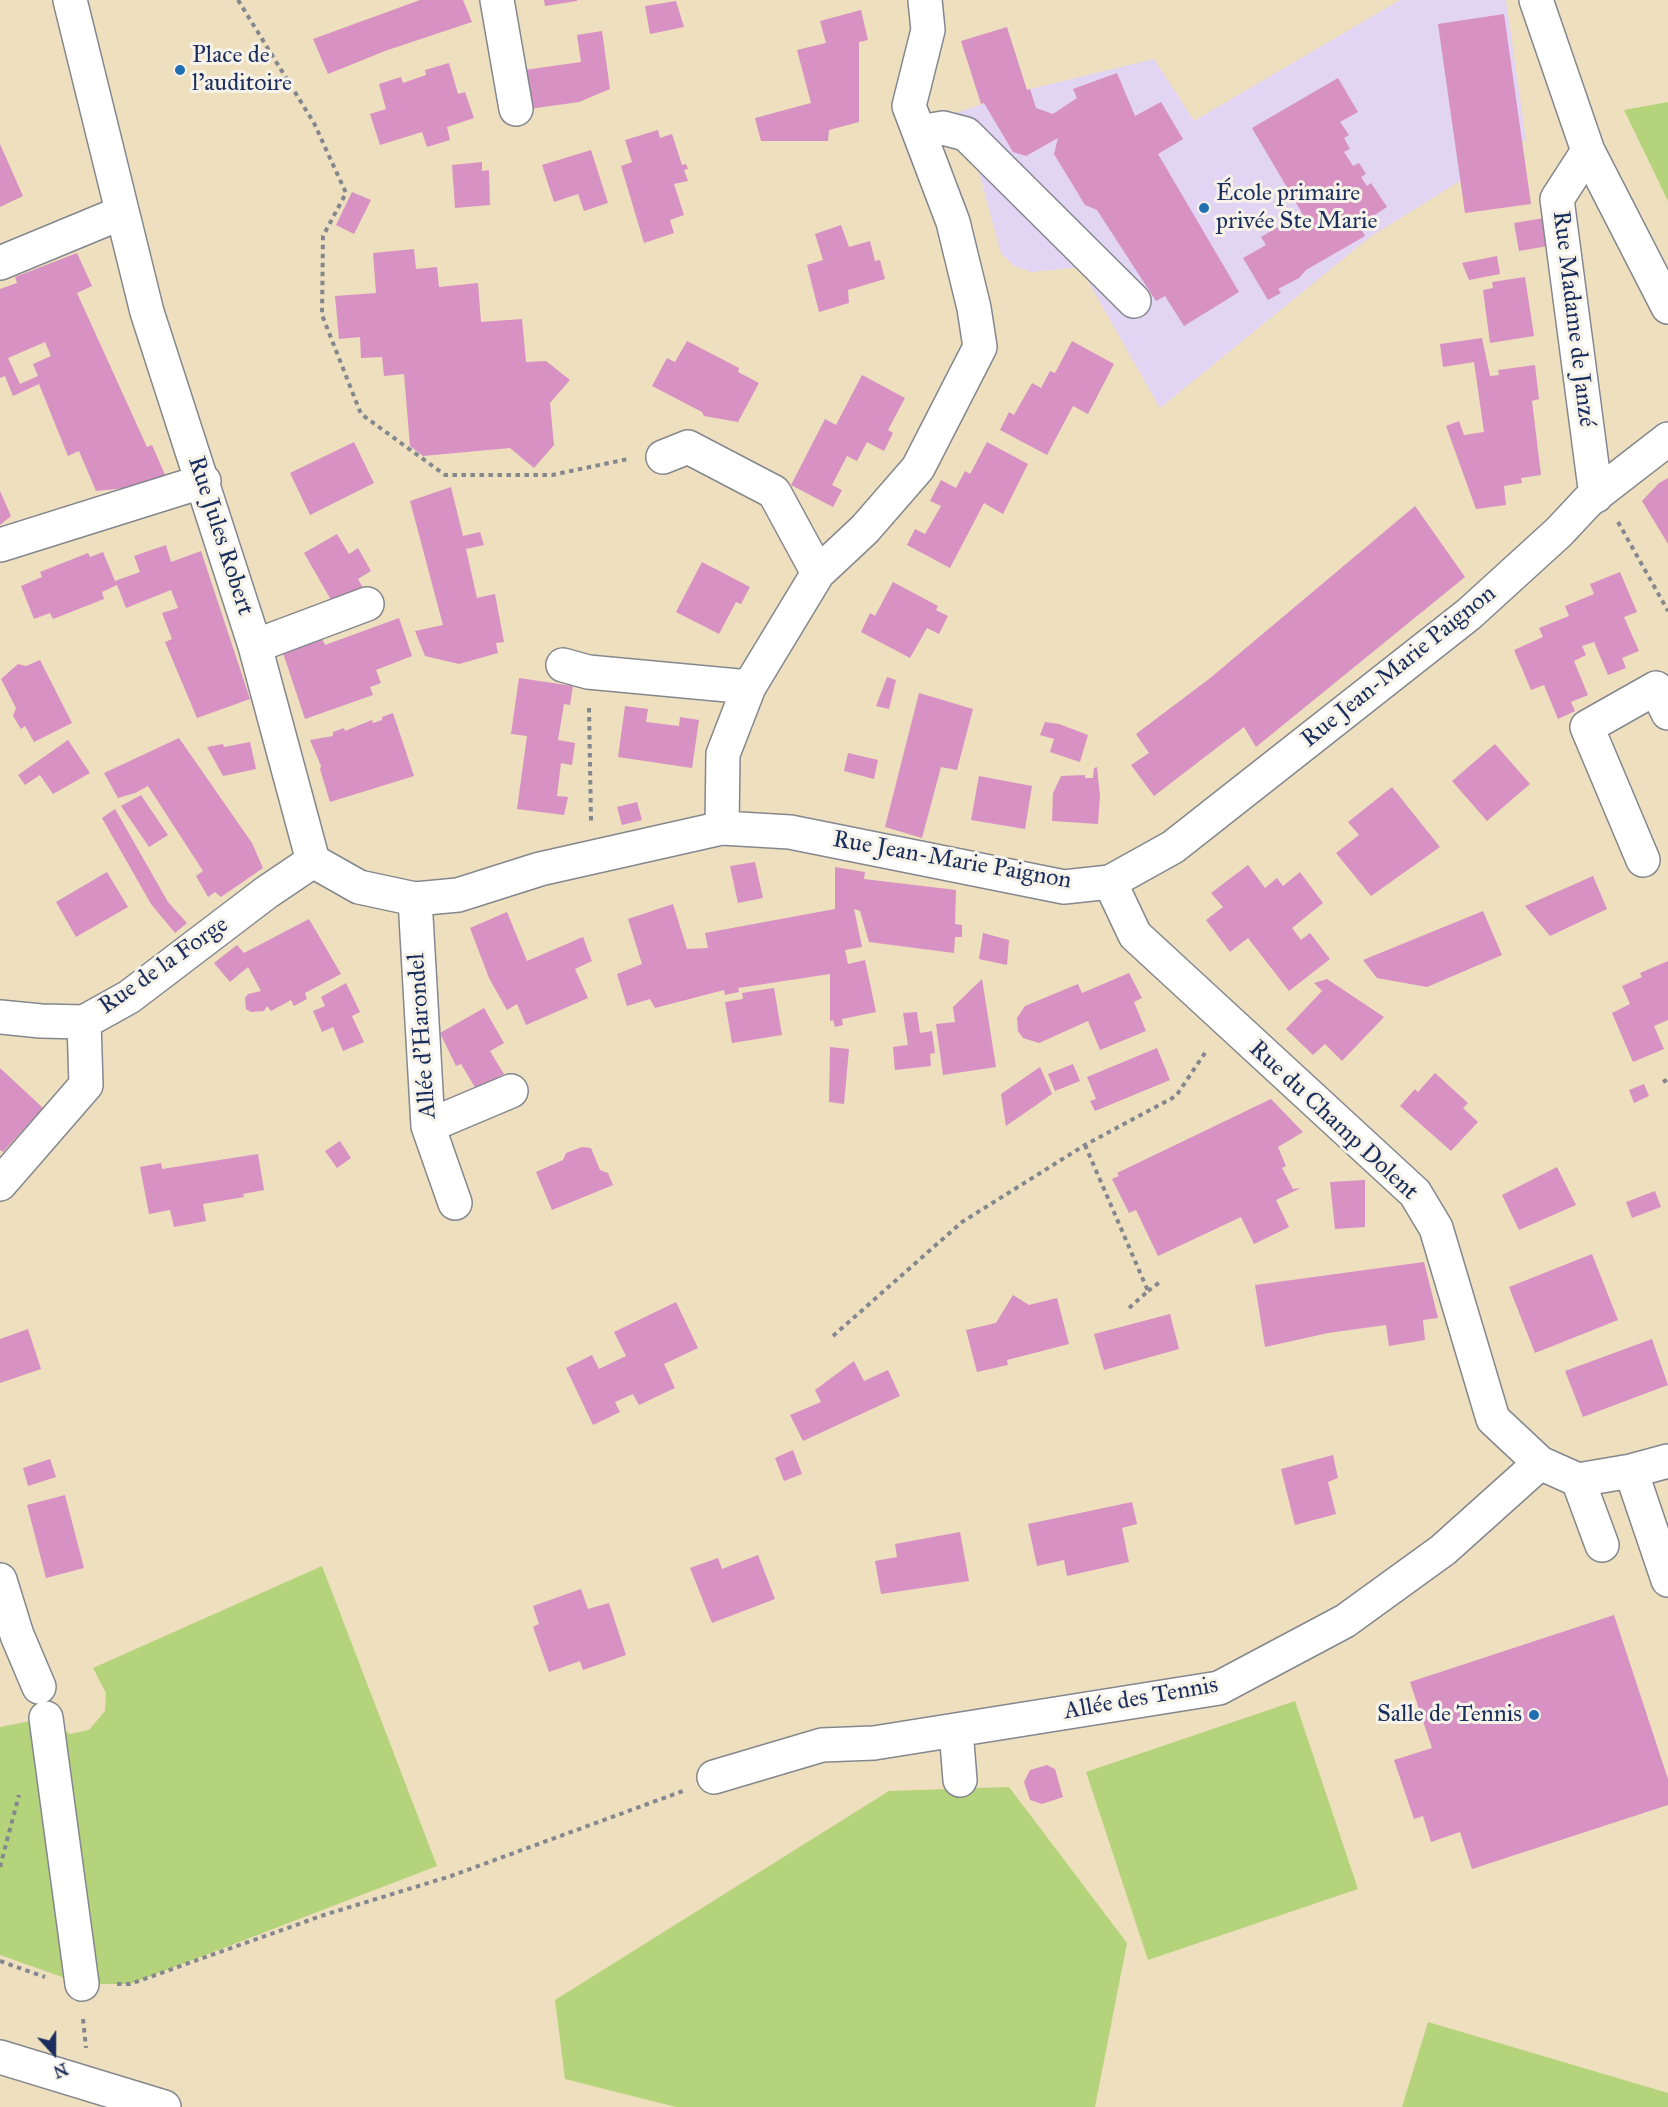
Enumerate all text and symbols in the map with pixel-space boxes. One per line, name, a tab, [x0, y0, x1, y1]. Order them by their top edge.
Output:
place label: Place de l'auditoire	[192, 42, 292, 98]
marker: Place de l'auditoire	[173, 63, 187, 77]
place label: École primaire privée Ste Marie	[1216, 180, 1377, 236]
marker: École primaire privée Ste Marie	[1197, 201, 1211, 215]
street label: Rue Madame de Janzé	[1545, 209, 1601, 429]
street label: Rue Jules Robert	[181, 453, 259, 619]
street label: Rue Jean-Marie Paignon	[1296, 580, 1502, 754]
street label: Rue Jean-Marie Paignon	[830, 826, 1074, 896]
street label: Rue de la Forge	[94, 911, 234, 1021]
street label: Allée d'Harondel	[403, 952, 443, 1120]
street label: Rue du Champ Dolent	[1242, 1035, 1424, 1207]
street label: Allée des Tennis	[1062, 1671, 1220, 1727]
place label: Salle de Tennis	[1377, 1701, 1522, 1729]
marker: Salle de Tennis	[1527, 1708, 1541, 1722]
north arrow	[24, 2023, 84, 2083]
text: N	[51, 2059, 70, 2082]

